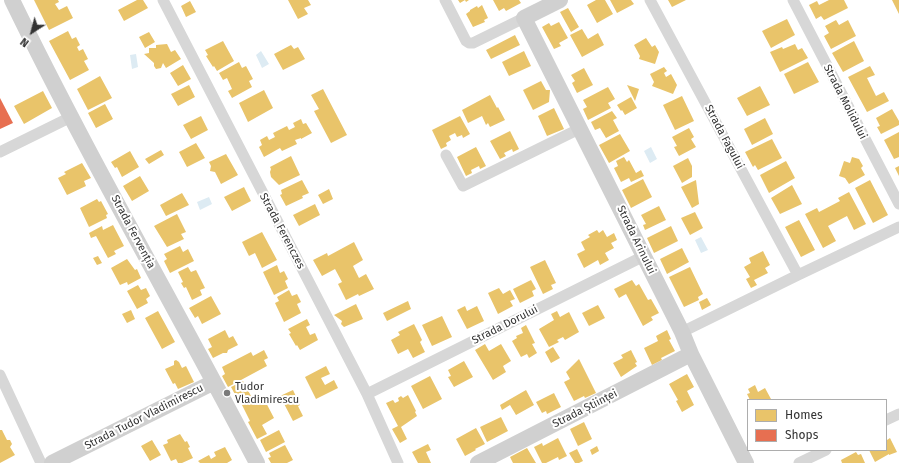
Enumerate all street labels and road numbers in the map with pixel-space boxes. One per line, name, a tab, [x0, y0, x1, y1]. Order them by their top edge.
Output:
street label: Strada Molidului	[820, 62, 870, 142]
street label: Strada Fagului	[702, 103, 746, 171]
street label: Strada Ferenczes	[257, 191, 307, 271]
street label: Strada Fervenția	[108, 193, 158, 271]
street label: Strada Arinului	[614, 204, 658, 276]
street label: Strada Dorului	[470, 303, 540, 347]
street label: Strada Tudor Vladimirescu	[83, 381, 205, 453]
street label: Strada Științei	[550, 387, 620, 431]

